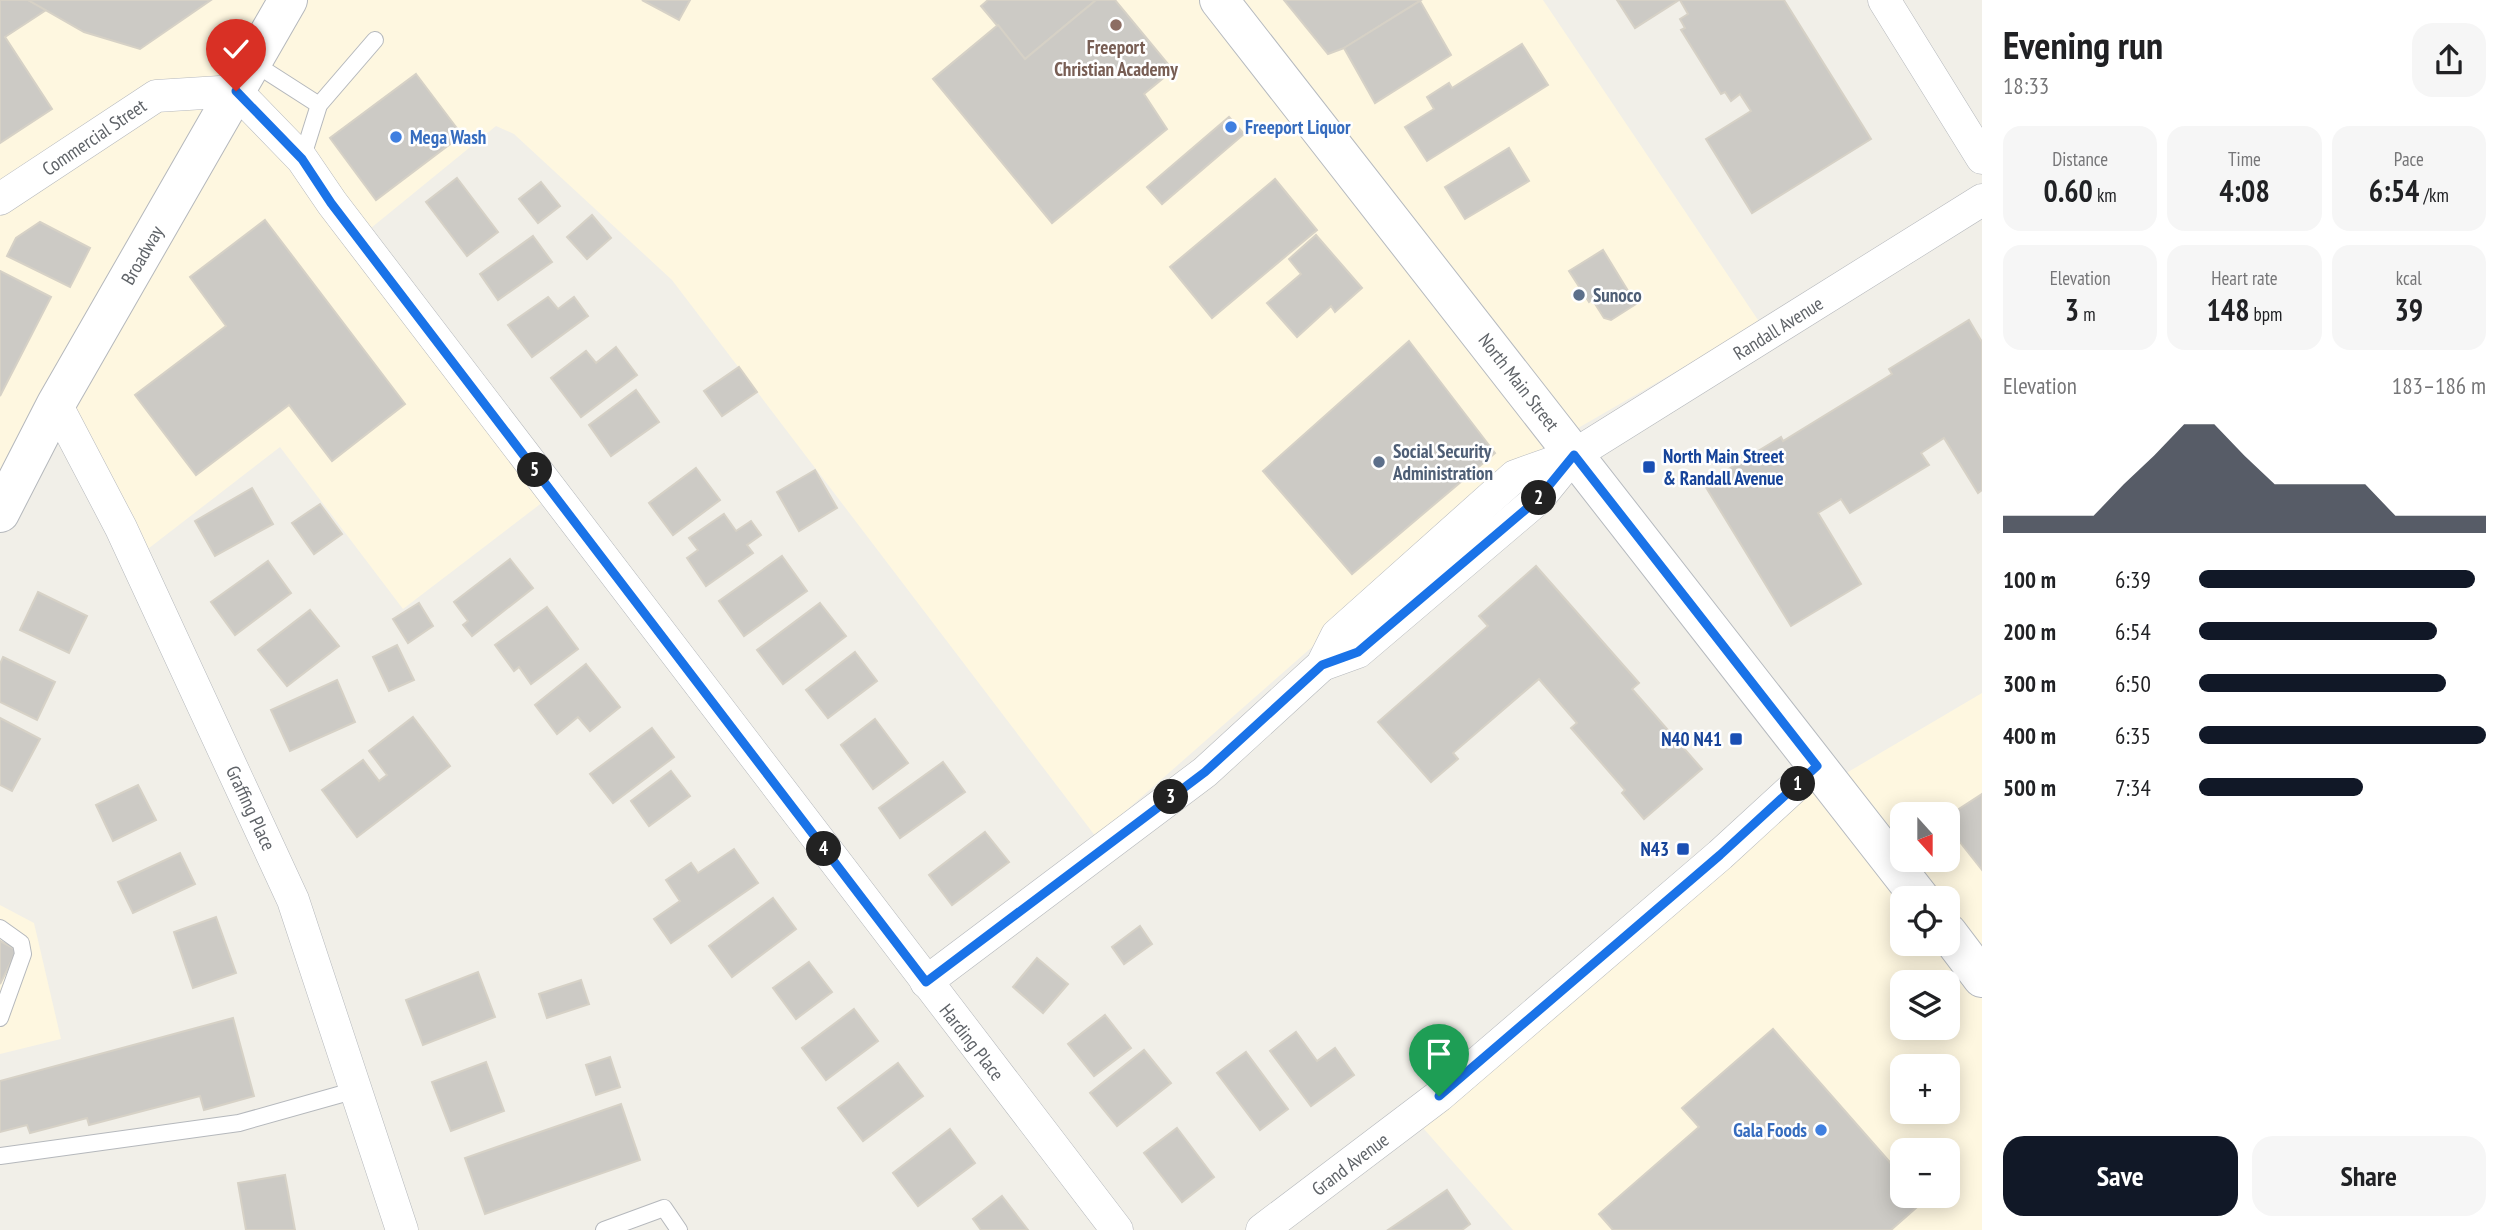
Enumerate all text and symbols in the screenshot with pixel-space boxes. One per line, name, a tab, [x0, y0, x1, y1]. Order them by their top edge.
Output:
marker: Freeport Christian Academy	[1108, 17, 1124, 33]
pin	[206, 19, 266, 91]
text: Evening run	[2003, 20, 2163, 69]
button: share	[2412, 23, 2486, 97]
icon: check	[217, 30, 255, 68]
place label: Freeport Christian Academy	[1054, 35, 1178, 81]
text: 18:33	[2003, 71, 2049, 100]
street label: Commercial Street	[37, 93, 151, 181]
place label: Freeport Liquor	[1245, 115, 1351, 139]
marker: Freeport Liquor	[1223, 119, 1239, 135]
place label: Mega Wash	[410, 125, 486, 149]
marker: Mega Wash	[388, 129, 404, 145]
text: Distance	[2052, 147, 2108, 171]
text: Time	[2228, 147, 2261, 171]
text: Pace	[2394, 147, 2424, 171]
text: 0.60	[2044, 171, 2093, 210]
text: 4:08	[2219, 171, 2270, 210]
text: 6:54	[2369, 171, 2419, 210]
text: km	[2093, 183, 2117, 207]
text: /km	[2419, 183, 2449, 207]
street label: Broadway	[116, 220, 169, 289]
text: Elevation	[2050, 266, 2111, 290]
text: Heart rate	[2211, 266, 2278, 290]
text: kcal	[2396, 266, 2422, 290]
place label: Sunoco	[1593, 283, 1642, 307]
marker: Sunoco	[1571, 287, 1587, 303]
text: 3	[2065, 290, 2079, 329]
text: 148	[2207, 290, 2250, 329]
text: 39	[2394, 290, 2423, 329]
street label: Randall Avenue	[1729, 291, 1827, 365]
text: m	[2079, 302, 2096, 326]
text: bpm	[2250, 302, 2282, 326]
street label: North Main Street	[1473, 328, 1565, 436]
text: Elevation	[2003, 371, 2077, 400]
text: 183–186 m	[2392, 371, 2486, 400]
place label: Social Security Administration	[1392, 439, 1493, 485]
place label: North Main Street & Randall Avenue	[1663, 444, 1785, 490]
pin: 5	[518, 452, 552, 488]
marker: Social Security Administration	[1371, 454, 1387, 470]
text: 5	[530, 457, 539, 481]
marker: North Main Street & Randall Avenue	[1641, 459, 1657, 475]
pin: 2	[1522, 480, 1556, 516]
text: 2	[1534, 485, 1543, 509]
text: 100 m	[2003, 565, 2056, 594]
text: 6:39	[2115, 565, 2151, 594]
text: 200 m	[2003, 617, 2056, 646]
text: 6:54	[2115, 617, 2151, 646]
text: 300 m	[2003, 669, 2056, 698]
text: 6:50	[2115, 669, 2151, 698]
text: 400 m	[2003, 721, 2056, 750]
text: 6:35	[2115, 721, 2151, 750]
place label: N40 N41	[1661, 727, 1722, 751]
marker: N40 N41	[1728, 731, 1744, 747]
street label: Graffing Place	[221, 762, 281, 854]
pin: 1	[1780, 766, 1815, 802]
text: 1	[1793, 771, 1802, 795]
text: 500 m	[2003, 773, 2056, 802]
text: 7:34	[2115, 773, 2151, 802]
pin: 3	[1154, 780, 1188, 814]
text: 3	[1166, 784, 1175, 808]
north arrow	[1890, 802, 1960, 872]
map controls	[1890, 802, 1960, 1208]
pin: 4	[806, 832, 842, 866]
text: 4	[819, 836, 828, 860]
place label: N43	[1641, 837, 1669, 861]
marker: N43	[1675, 841, 1691, 857]
button: locate	[1890, 886, 1960, 956]
button: layers	[1890, 970, 1960, 1040]
street label: Harding Place	[935, 999, 1009, 1085]
pin	[1409, 1024, 1469, 1096]
icon: arrive	[1420, 1035, 1458, 1073]
button: +	[1890, 1054, 1960, 1124]
place label: Gala Foods	[1733, 1118, 1807, 1142]
marker: Gala Foods	[1813, 1122, 1829, 1138]
street label: Grand Avenue	[1307, 1127, 1393, 1201]
button: Save	[2003, 1136, 2238, 1216]
button: Share	[2252, 1136, 2486, 1216]
button: −	[1890, 1138, 1960, 1208]

